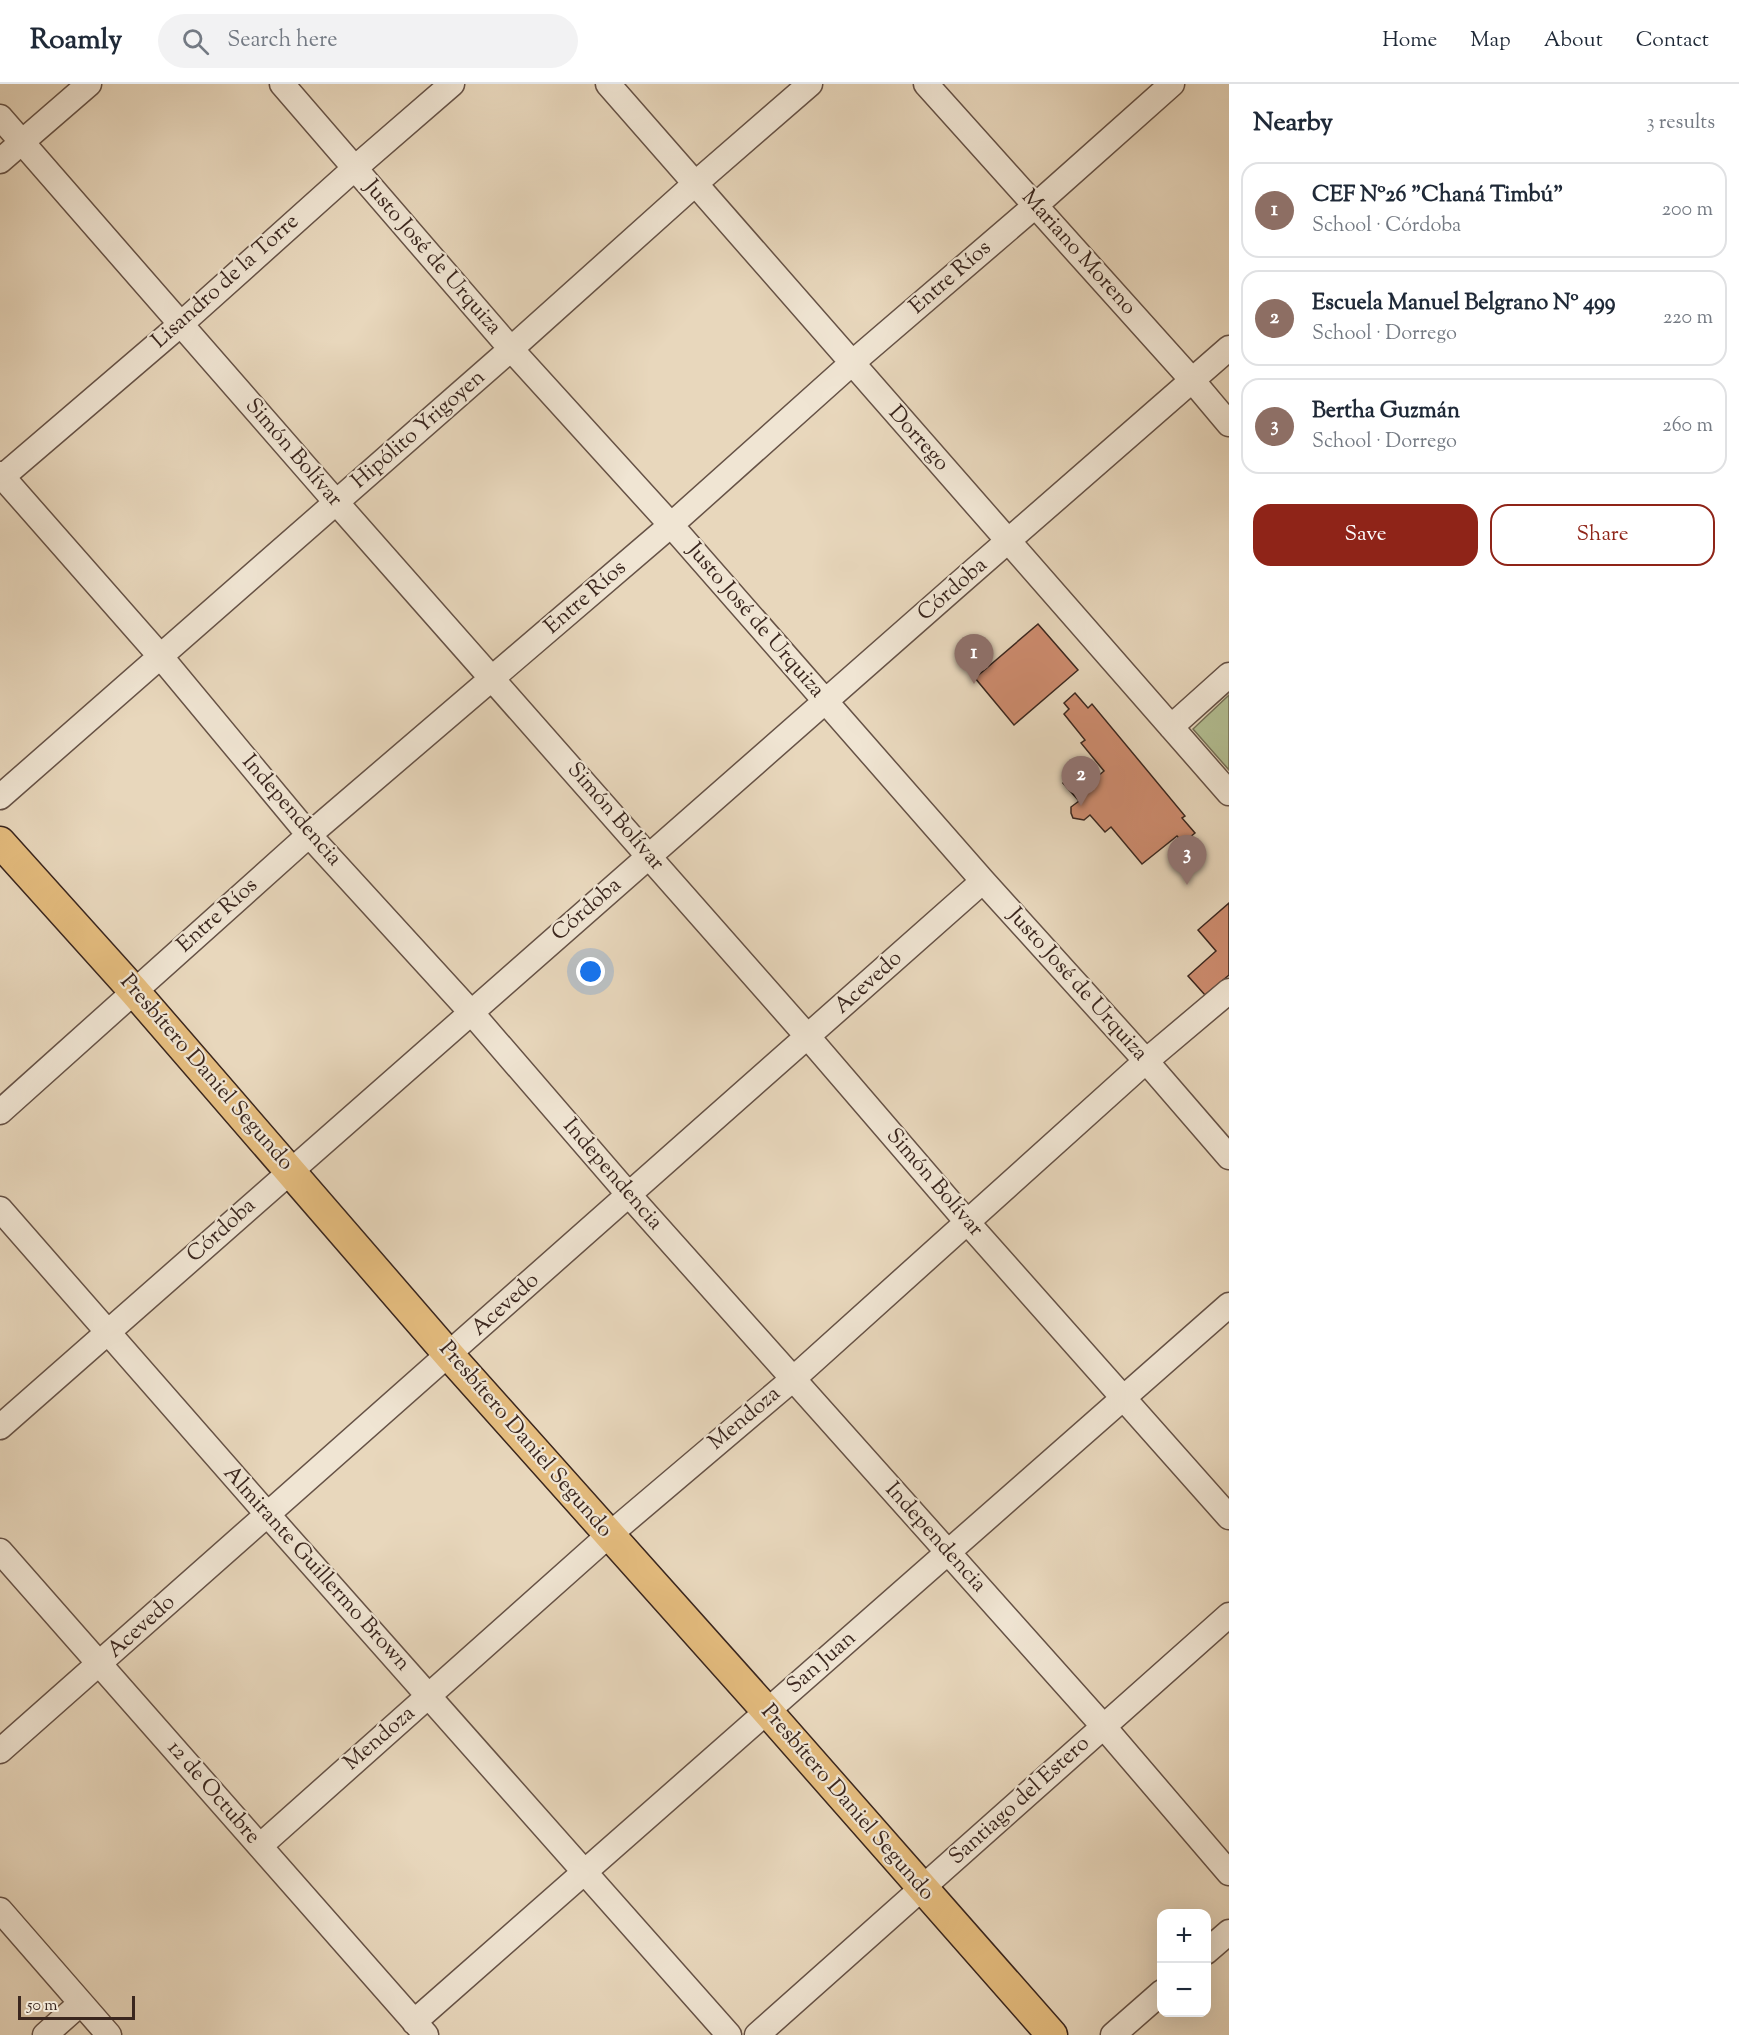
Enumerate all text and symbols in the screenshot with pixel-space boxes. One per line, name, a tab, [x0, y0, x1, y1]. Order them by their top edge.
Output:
search box	[158, 14, 578, 68]
text: Roamly	[30, 21, 122, 61]
icon: search	[179, 25, 212, 58]
text: Search here	[227, 25, 338, 57]
text: Home	[1382, 26, 1437, 56]
text: Map	[1470, 26, 1511, 56]
text: About	[1544, 26, 1603, 56]
text: Contact	[1636, 26, 1709, 56]
text: Nearby	[1253, 105, 1333, 142]
text: 3 results	[1646, 109, 1715, 138]
street label: Justo José de Urquiza	[355, 173, 509, 343]
text: CEF Nº26 "Chaná Timbú"	[1312, 180, 1563, 212]
street label: Mariano Moreno	[1013, 183, 1143, 323]
text: 1	[1271, 196, 1278, 225]
text: 200 m	[1662, 196, 1713, 225]
street label: Lisandro de la Torre	[145, 207, 307, 357]
text: School · Córdoba	[1312, 212, 1461, 241]
street label: Entre Ríos	[903, 233, 999, 323]
text: Escuela Manuel Belgrano Nº 499	[1312, 288, 1616, 320]
text: 2	[1270, 304, 1279, 333]
text: 220 m	[1663, 304, 1713, 333]
text: School · Dorrego	[1312, 320, 1457, 349]
street label: Hipólito Yrigoyen	[345, 363, 493, 497]
street label: Simón Bolívar	[237, 392, 349, 514]
text: Bertha Guzmán	[1312, 396, 1460, 428]
street label: Dorrego	[880, 399, 956, 479]
text: 3	[1270, 412, 1279, 441]
text: 260 m	[1662, 412, 1713, 441]
text: School · Dorrego	[1312, 428, 1457, 457]
button: Save	[1253, 504, 1478, 566]
button: Share	[1490, 504, 1715, 566]
street label: Justo José de Urquiza	[678, 536, 832, 706]
street label: Córdoba	[911, 550, 995, 630]
street label: Entre Ríos	[538, 553, 634, 643]
pin: 1	[954, 634, 994, 684]
street label: Independencia	[233, 748, 349, 874]
street label: Simón Bolívar	[559, 756, 671, 878]
pin: 2	[1062, 756, 1100, 806]
pin: 3	[1168, 836, 1206, 885]
street label: Córdoba	[545, 870, 629, 950]
street label: Entre Ríos	[170, 871, 266, 961]
street label: Justo José de Urquiza	[999, 900, 1155, 1069]
street label: Acevedo	[828, 944, 910, 1022]
your location	[576, 957, 605, 986]
street label: Presbítero Daniel Segundo	[111, 968, 301, 1178]
street label: Independencia	[554, 1112, 670, 1238]
street label: Simón Bolívar	[878, 1122, 990, 1244]
street label: Córdoba	[180, 1191, 264, 1271]
street label: Acevedo	[465, 1266, 547, 1344]
street label: Presbítero Daniel Segundo	[430, 1335, 620, 1545]
street label: Mendoza	[702, 1379, 788, 1459]
street label: Almirante Guillermo Brown	[215, 1459, 417, 1679]
street label: Independencia	[877, 1476, 993, 1600]
street label: Acevedo	[101, 1588, 183, 1666]
street label: San Juan	[780, 1624, 864, 1702]
street label: Presbítero Daniel Segundo	[752, 1698, 942, 1908]
street label: Mendoza	[337, 1699, 423, 1779]
street label: Santiago del Estero	[942, 1729, 1098, 1873]
street label: 12 de Octubre	[159, 1734, 267, 1852]
map controls	[1157, 1909, 1211, 2017]
button: +	[1157, 1909, 1211, 1963]
button: −	[1157, 1963, 1211, 2017]
scale bar	[18, 1993, 135, 2020]
text: 50 m	[27, 1995, 58, 2018]

